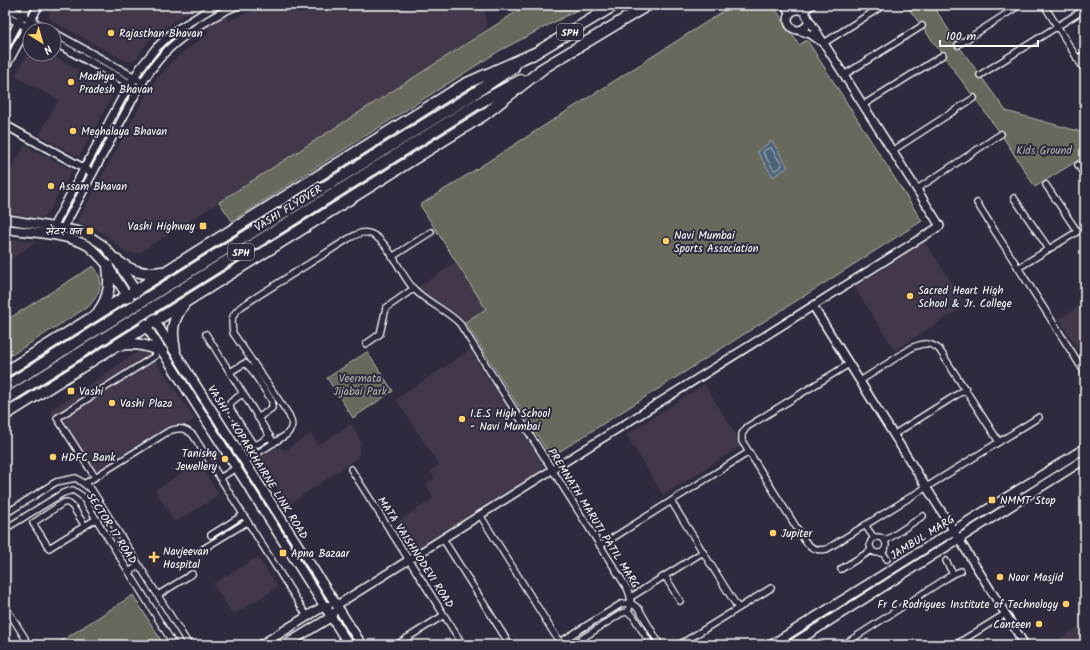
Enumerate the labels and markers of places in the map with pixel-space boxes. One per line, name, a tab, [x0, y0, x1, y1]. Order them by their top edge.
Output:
place label: Rajasthan Bhavan	[119, 25, 203, 43]
marker: Rajasthan Bhavan	[106, 28, 116, 38]
place label: Madhya Pradesh Bhavan	[79, 68, 153, 99]
marker: Madhya Pradesh Bhavan	[66, 77, 76, 87]
place label: Meghalaya Bhavan	[81, 123, 167, 141]
marker: Meghalaya Bhavan	[68, 126, 78, 136]
place label: Assam Bhavan	[59, 178, 127, 196]
marker: Assam Bhavan	[46, 181, 56, 191]
place label: Vashi Highway	[128, 218, 196, 236]
marker: Vashi Highway	[198, 221, 208, 231]
place label: सेंटर वन	[46, 223, 84, 241]
marker: सेंटर वन	[85, 226, 95, 236]
place label: Navi Mumbai Sports Association	[674, 227, 759, 258]
marker: Navi Mumbai Sports Association	[661, 236, 671, 246]
place label: Sacred Heart High School & Jr. College	[918, 282, 1012, 313]
marker: Sacred Heart High School & Jr. College	[905, 291, 915, 301]
place label: Vashi	[79, 383, 104, 401]
marker: Vashi	[66, 386, 76, 396]
place label: Vashi Plaza	[120, 395, 172, 413]
marker: Vashi Plaza	[107, 398, 117, 408]
place label: I.E.S High School - Navi Mumbai	[470, 405, 550, 436]
marker: I.E.S High School - Navi Mumbai	[457, 414, 467, 424]
place label: Tanishq Jewellery	[175, 445, 218, 476]
place label: HDFC Bank	[61, 449, 116, 467]
marker: HDFC Bank	[48, 452, 58, 462]
marker: Tanishq Jewellery	[220, 454, 230, 464]
place label: NMMT Stop	[1000, 492, 1056, 510]
marker: NMMT Stop	[987, 495, 997, 505]
place label: Jupiter	[781, 525, 814, 543]
marker: Jupiter	[768, 528, 778, 538]
place label: Navjeevan Hospital	[163, 543, 209, 574]
place label: Apna Bazaar	[291, 545, 351, 563]
marker: Apna Bazaar	[278, 548, 288, 558]
marker: Navjeevan Hospital	[148, 551, 160, 563]
place label: Noor Masjid	[1008, 569, 1063, 587]
marker: Noor Masjid	[995, 572, 1005, 582]
place label: Fr C Rodrigues Institute of Technology	[877, 596, 1059, 614]
marker: Fr C Rodrigues Institute of Technology	[1061, 599, 1071, 609]
place label: Canteen	[993, 616, 1031, 634]
marker: Canteen	[1034, 619, 1044, 629]

